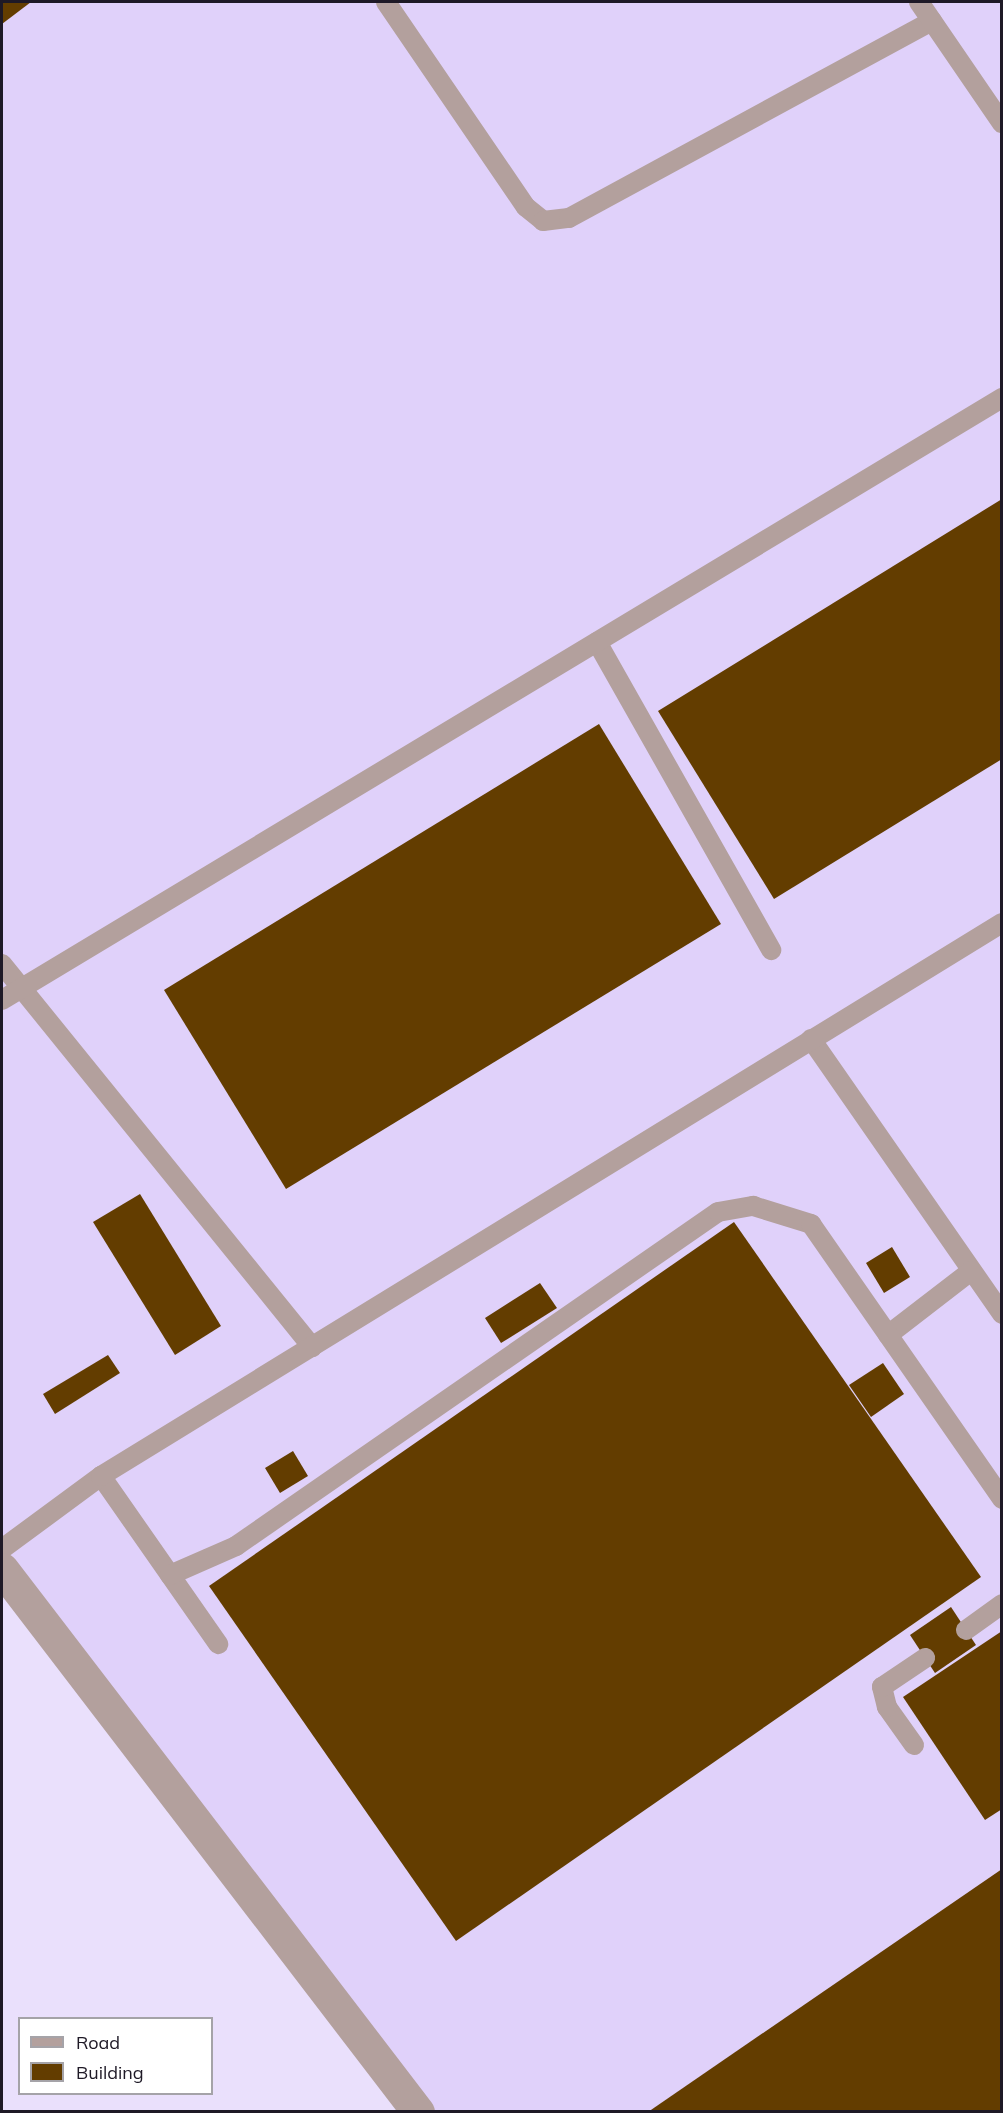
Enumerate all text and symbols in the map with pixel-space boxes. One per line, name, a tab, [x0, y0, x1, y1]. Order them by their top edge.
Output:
legend	[18, 2017, 213, 2095]
text: Road	[76, 2031, 120, 2054]
text: Building	[76, 2061, 144, 2084]

